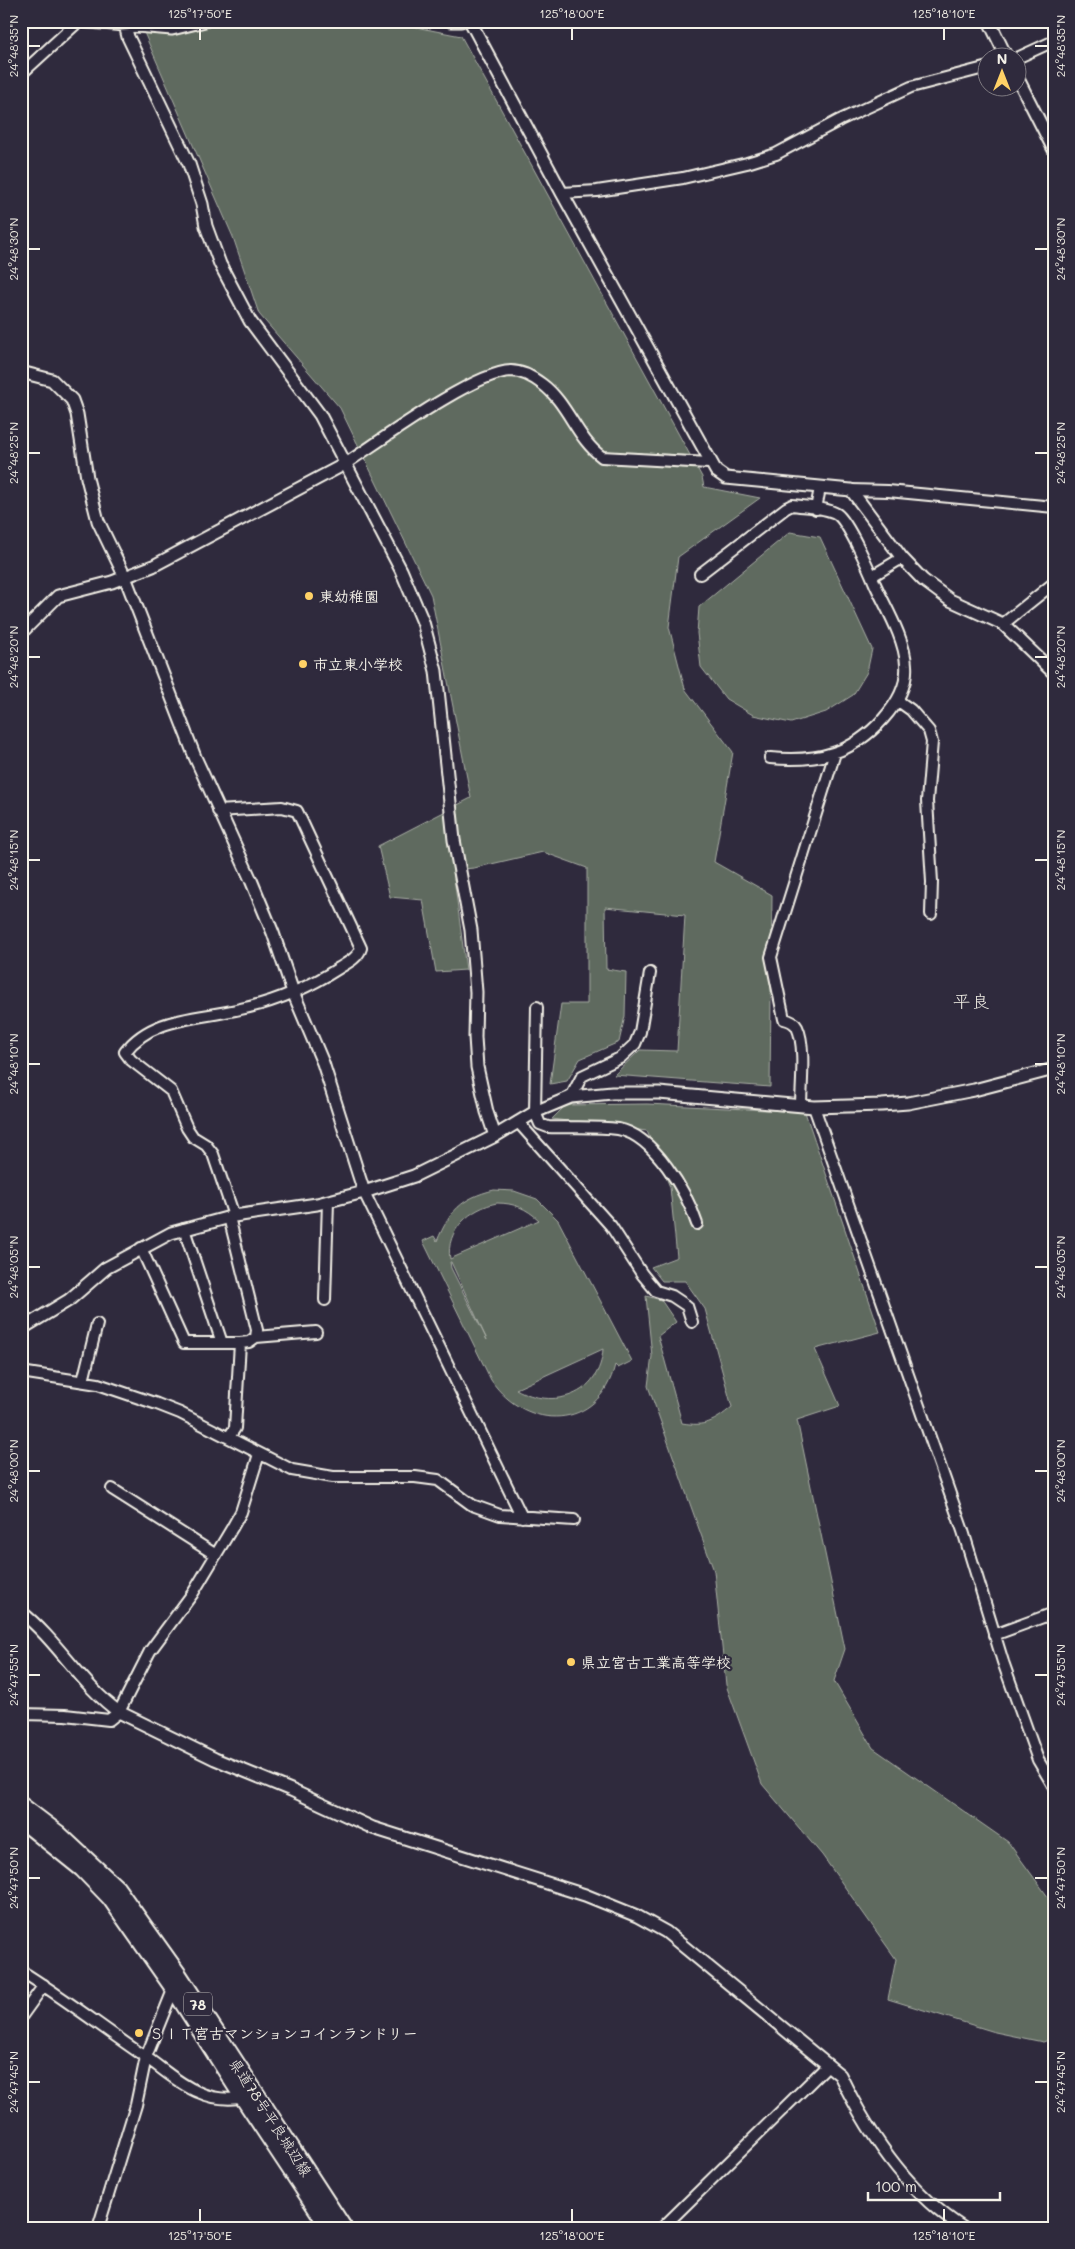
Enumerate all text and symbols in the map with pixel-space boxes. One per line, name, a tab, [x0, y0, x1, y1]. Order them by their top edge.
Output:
text: 125°17'50"E	[168, 5, 232, 21]
text: 125°18'00"E	[540, 5, 605, 21]
text: 125°18'10"E	[913, 5, 976, 21]
text: 24°48'35"N	[5, 15, 21, 77]
text: 24°48'35"N	[1052, 15, 1068, 77]
north arrow	[978, 48, 1028, 98]
text: N	[997, 49, 1007, 68]
text: 24°48'30"N	[5, 218, 21, 280]
text: 24°48'30"N	[1052, 218, 1068, 280]
text: 24°48'25"N	[5, 422, 21, 484]
text: 24°48'25"N	[1052, 422, 1068, 484]
place label: 東幼稚園	[319, 586, 379, 606]
marker: 東幼稚園	[303, 590, 315, 602]
text: 24°48'20"N	[5, 626, 21, 688]
text: 24°48'20"N	[1052, 626, 1068, 688]
place label: 市立東小学校	[313, 654, 403, 674]
marker: 市立東小学校	[297, 658, 309, 670]
text: 24°48'15"N	[5, 830, 21, 890]
text: 24°48'15"N	[1052, 830, 1068, 890]
district label: 平良	[953, 989, 989, 1013]
text: 24°48'10"N	[5, 1033, 21, 1095]
text: 24°48'10"N	[1052, 1033, 1068, 1095]
text: 24°48'05"N	[5, 1236, 21, 1298]
text: 24°48'05"N	[1052, 1236, 1068, 1298]
text: 24°48'00"N	[5, 1439, 21, 1503]
text: 24°48'00"N	[1052, 1439, 1068, 1503]
text: 24°47'55"N	[5, 1644, 21, 1706]
text: 24°47'55"N	[1052, 1644, 1068, 1706]
place label: 県立宮古工業高等学校	[581, 1652, 731, 1672]
marker: 県立宮古工業高等学校	[565, 1656, 577, 1668]
text: 24°47'50"N	[5, 1847, 21, 1909]
text: 24°47'50"N	[1052, 1847, 1068, 1909]
road number: 78	[184, 1992, 212, 2016]
place label: ＳＩＴ宮古マンションコインランドリー	[149, 2023, 418, 2043]
marker: ＳＩＴ宮古マンションコインランドリー	[133, 2027, 145, 2039]
text: 24°47'45"N	[5, 2051, 21, 2113]
text: 24°47'45"N	[1052, 2051, 1068, 2113]
street label: 県道78号平良城辺線	[225, 2054, 317, 2180]
scale bar	[868, 2169, 1000, 2201]
text: 100 m	[875, 2176, 917, 2196]
text: 125°17'50"E	[168, 2227, 232, 2243]
text: 125°18'00"E	[540, 2227, 605, 2243]
text: 125°18'10"E	[913, 2227, 976, 2243]

